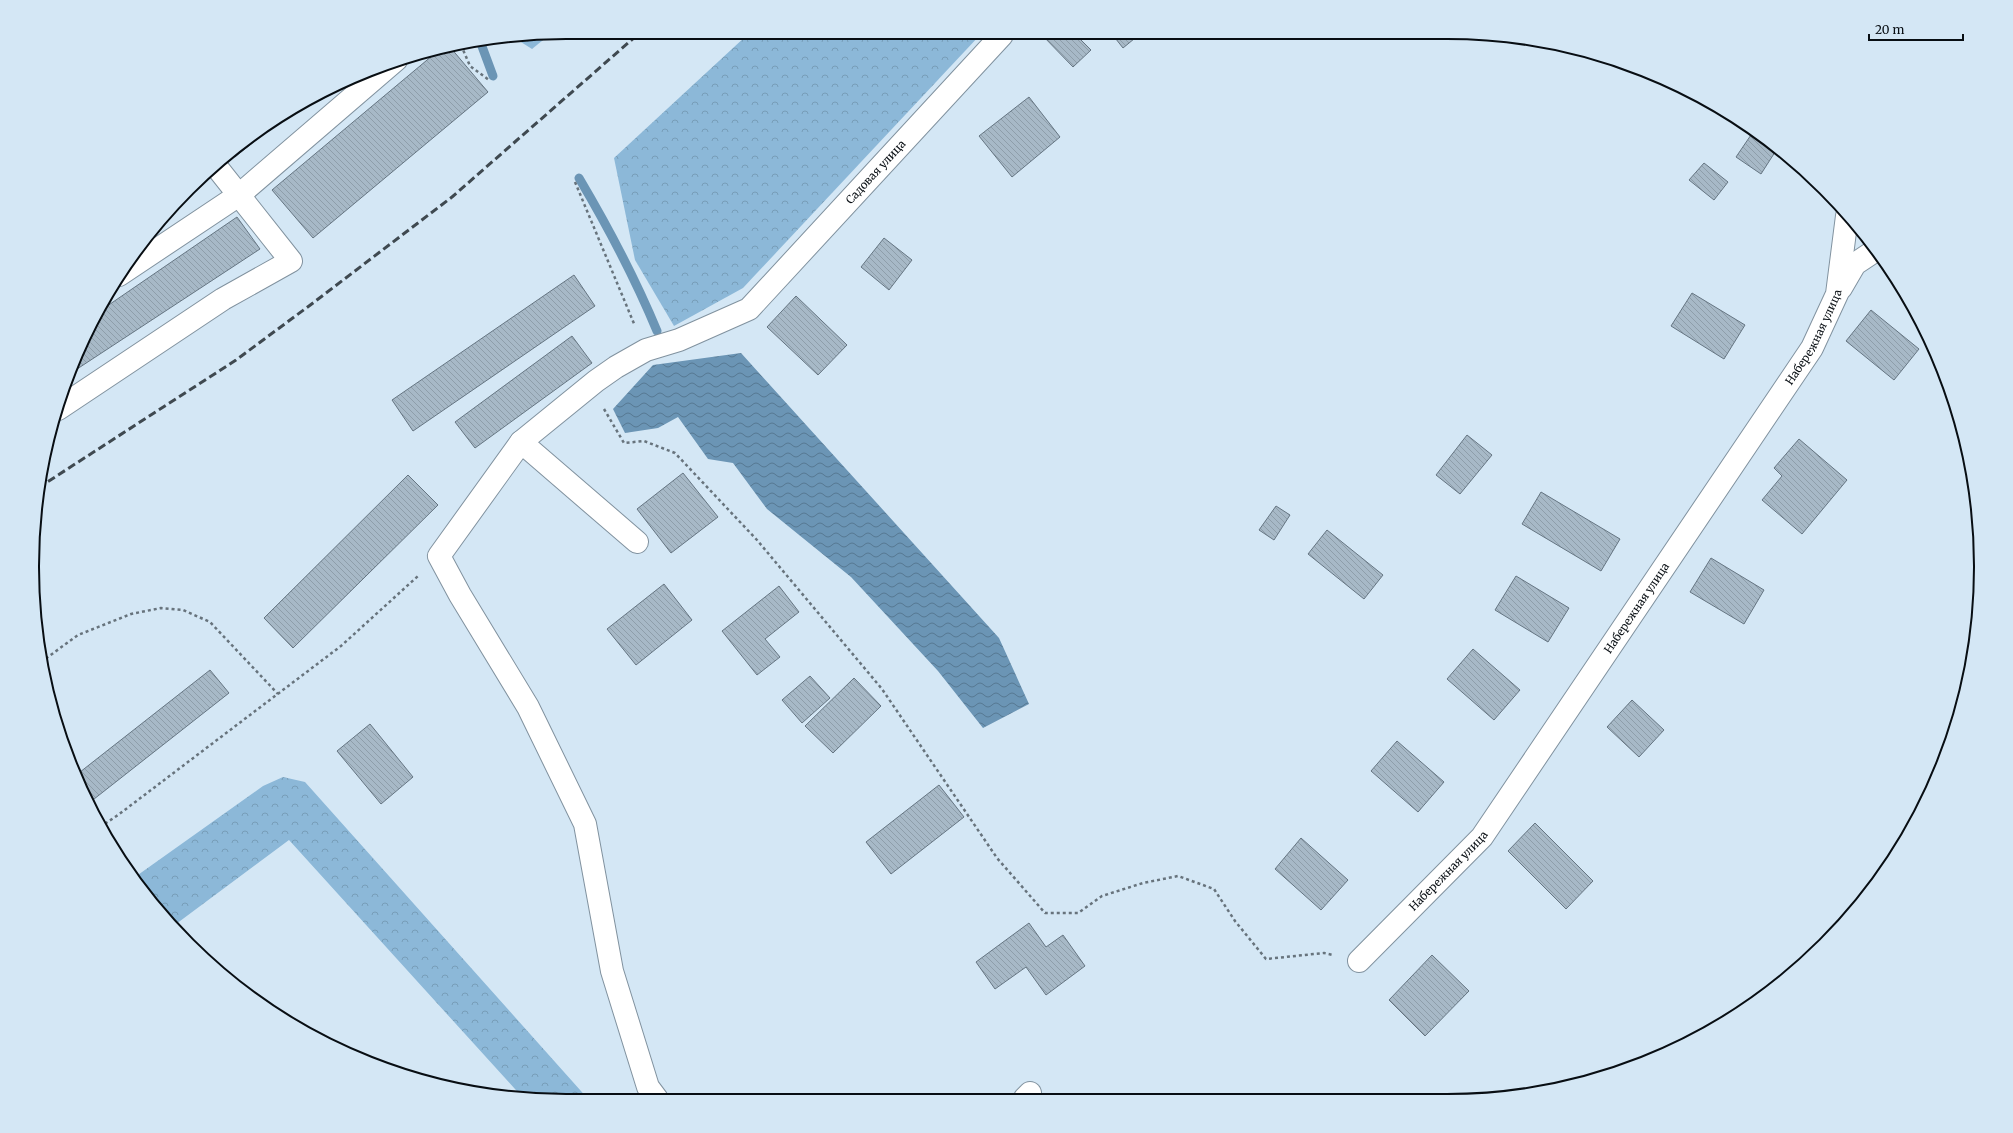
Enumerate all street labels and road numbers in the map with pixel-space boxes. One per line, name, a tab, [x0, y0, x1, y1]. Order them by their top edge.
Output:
street label: Садовая улица	[843, 137, 909, 207]
street label: Набережная улица	[1782, 289, 1844, 387]
street label: Набережная улица	[1601, 560, 1672, 656]
street label: Набережная улица	[1406, 828, 1491, 914]

